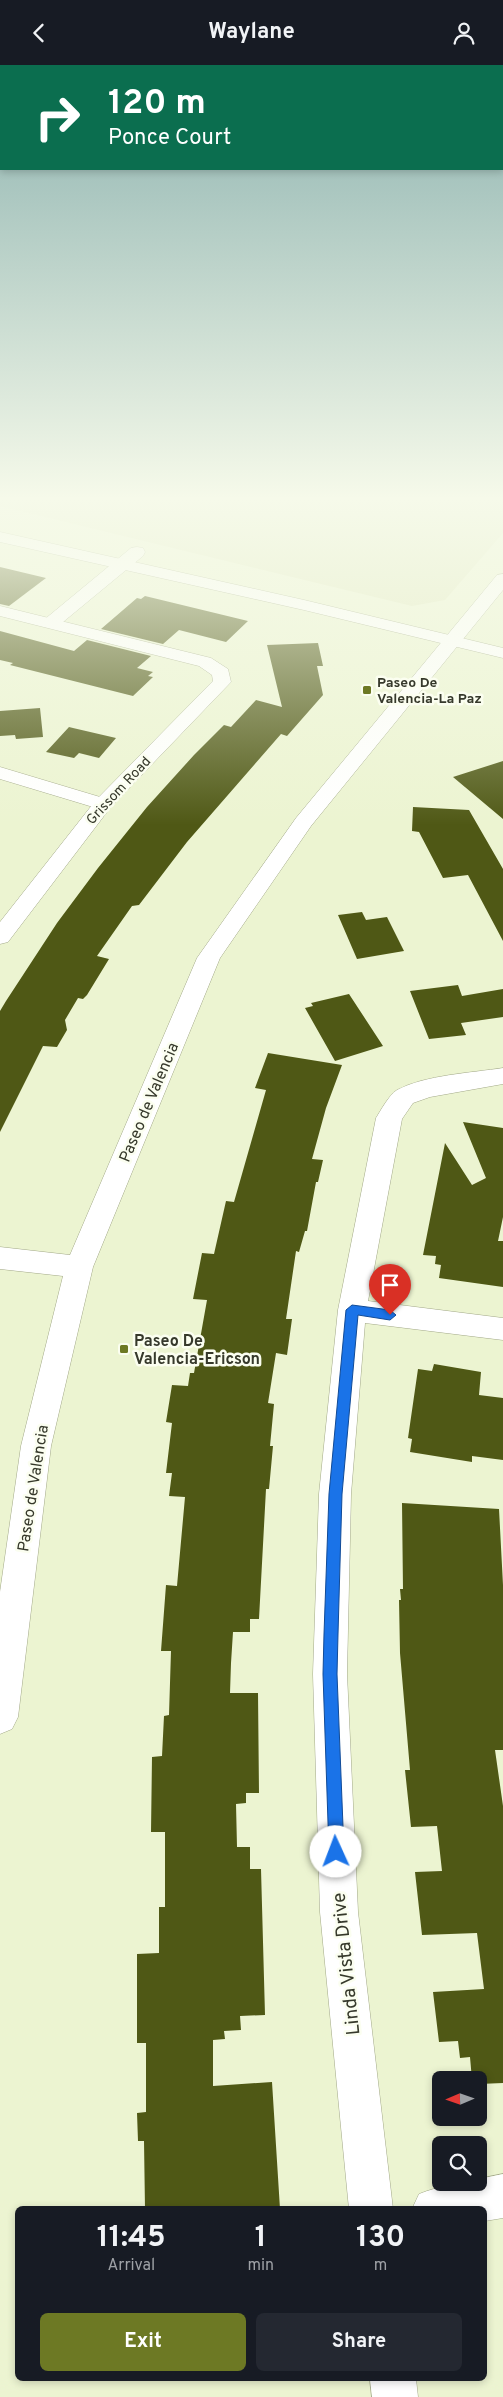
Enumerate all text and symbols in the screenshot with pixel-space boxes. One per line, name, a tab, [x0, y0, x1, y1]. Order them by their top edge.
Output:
icon: back	[25, 19, 53, 47]
text: Waylane	[208, 19, 295, 46]
icon: person	[450, 19, 478, 47]
text: 120 m	[108, 82, 206, 126]
icon: right	[25, 85, 90, 150]
text: Ponce Court	[108, 125, 231, 152]
place label: Paseo De Valencia-La Paz	[377, 675, 482, 708]
marker: Paseo De Valencia-La Paz	[361, 684, 373, 696]
street label: Grissom Road	[83, 753, 155, 829]
street label: Paseo de Valencia	[116, 1040, 184, 1166]
pin	[369, 1264, 411, 1315]
icon: arrive	[376, 1271, 404, 1299]
place label: Paseo De Valencia-Ericson	[134, 1332, 260, 1370]
marker: Paseo De Valencia-Ericson	[118, 1343, 130, 1355]
street label: Paseo de Valencia	[14, 1423, 54, 1553]
position arrow	[309, 1825, 361, 1877]
street label: Linda Vista Drive	[328, 1891, 366, 2036]
north arrow	[432, 2071, 488, 2126]
map controls	[432, 2071, 487, 2191]
button: search	[432, 2136, 487, 2191]
text: 11:45	[97, 2220, 166, 2257]
text: 1	[255, 2220, 267, 2257]
text: 130	[356, 2220, 405, 2257]
text: Arrival	[107, 2256, 155, 2276]
text: min	[248, 2256, 274, 2276]
text: m	[374, 2256, 387, 2276]
button: Exit	[40, 2313, 246, 2371]
button: Share	[256, 2313, 462, 2371]

